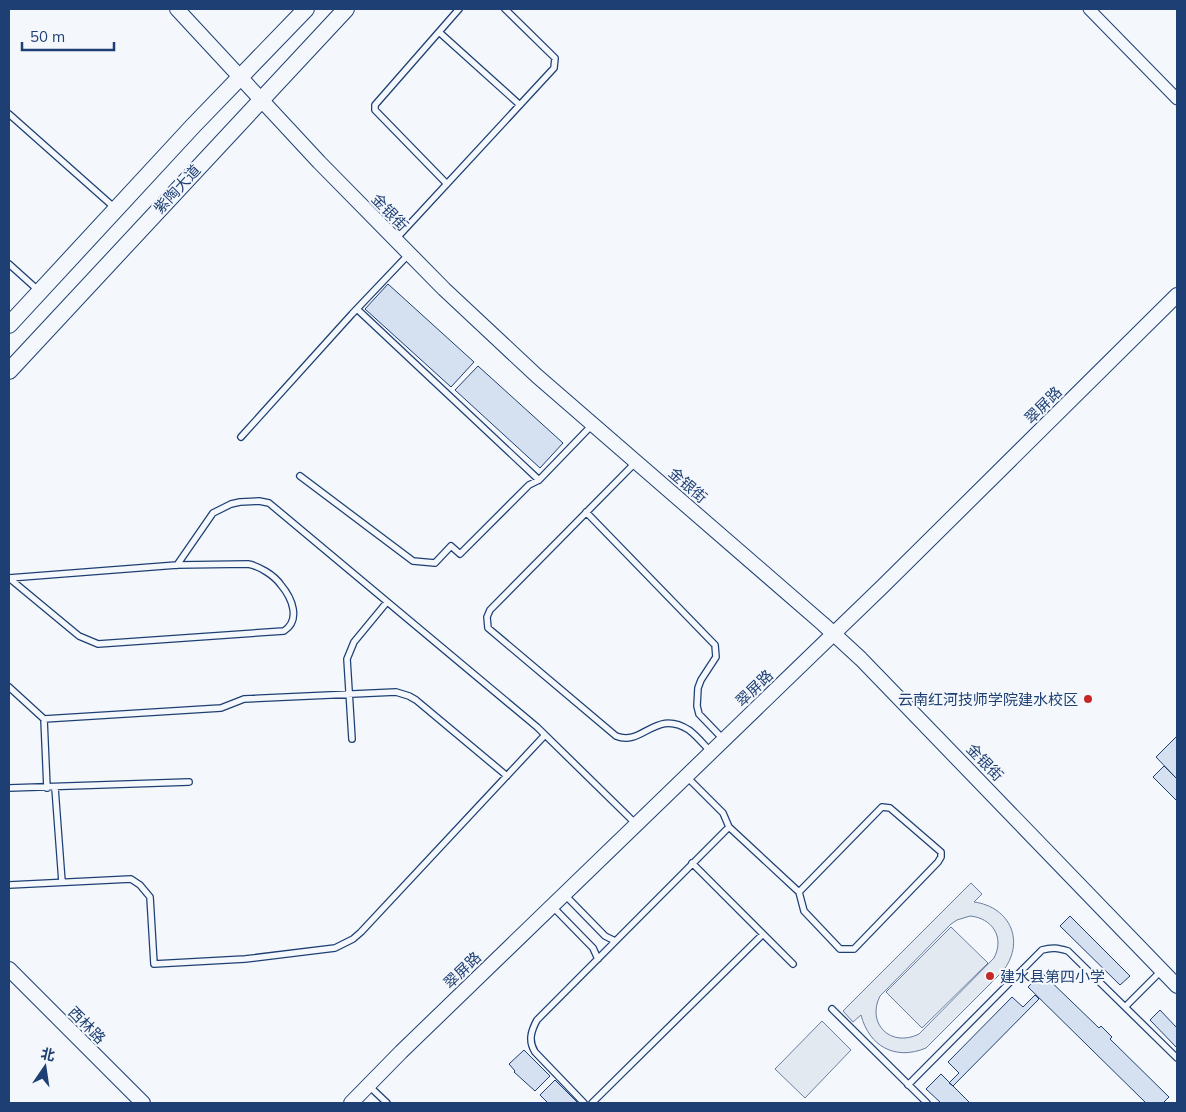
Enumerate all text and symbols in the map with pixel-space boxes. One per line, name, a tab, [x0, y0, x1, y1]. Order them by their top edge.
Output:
scale bar	[22, 20, 115, 52]
text: 50 m	[30, 27, 65, 46]
street label: 紫陶大道	[150, 161, 204, 217]
street label: 金银街	[368, 189, 412, 235]
street label: 翠屏路	[1020, 382, 1066, 428]
street label: 金银街	[665, 463, 711, 507]
street label: 翠屏路	[731, 666, 777, 710]
place label: 云南红河技师学院建水校区	[898, 690, 1078, 709]
marker: 云南红河技师学院建水校区	[1082, 693, 1094, 705]
street label: 金银街	[963, 739, 1007, 785]
street label: 翠屏路	[439, 948, 485, 992]
place label: 建水县第四小学	[1000, 967, 1105, 986]
marker: 建水县第四小学	[984, 970, 996, 982]
street label: 西林路	[64, 1002, 110, 1048]
north arrow	[20, 1042, 70, 1092]
text: 北	[39, 1044, 57, 1065]

